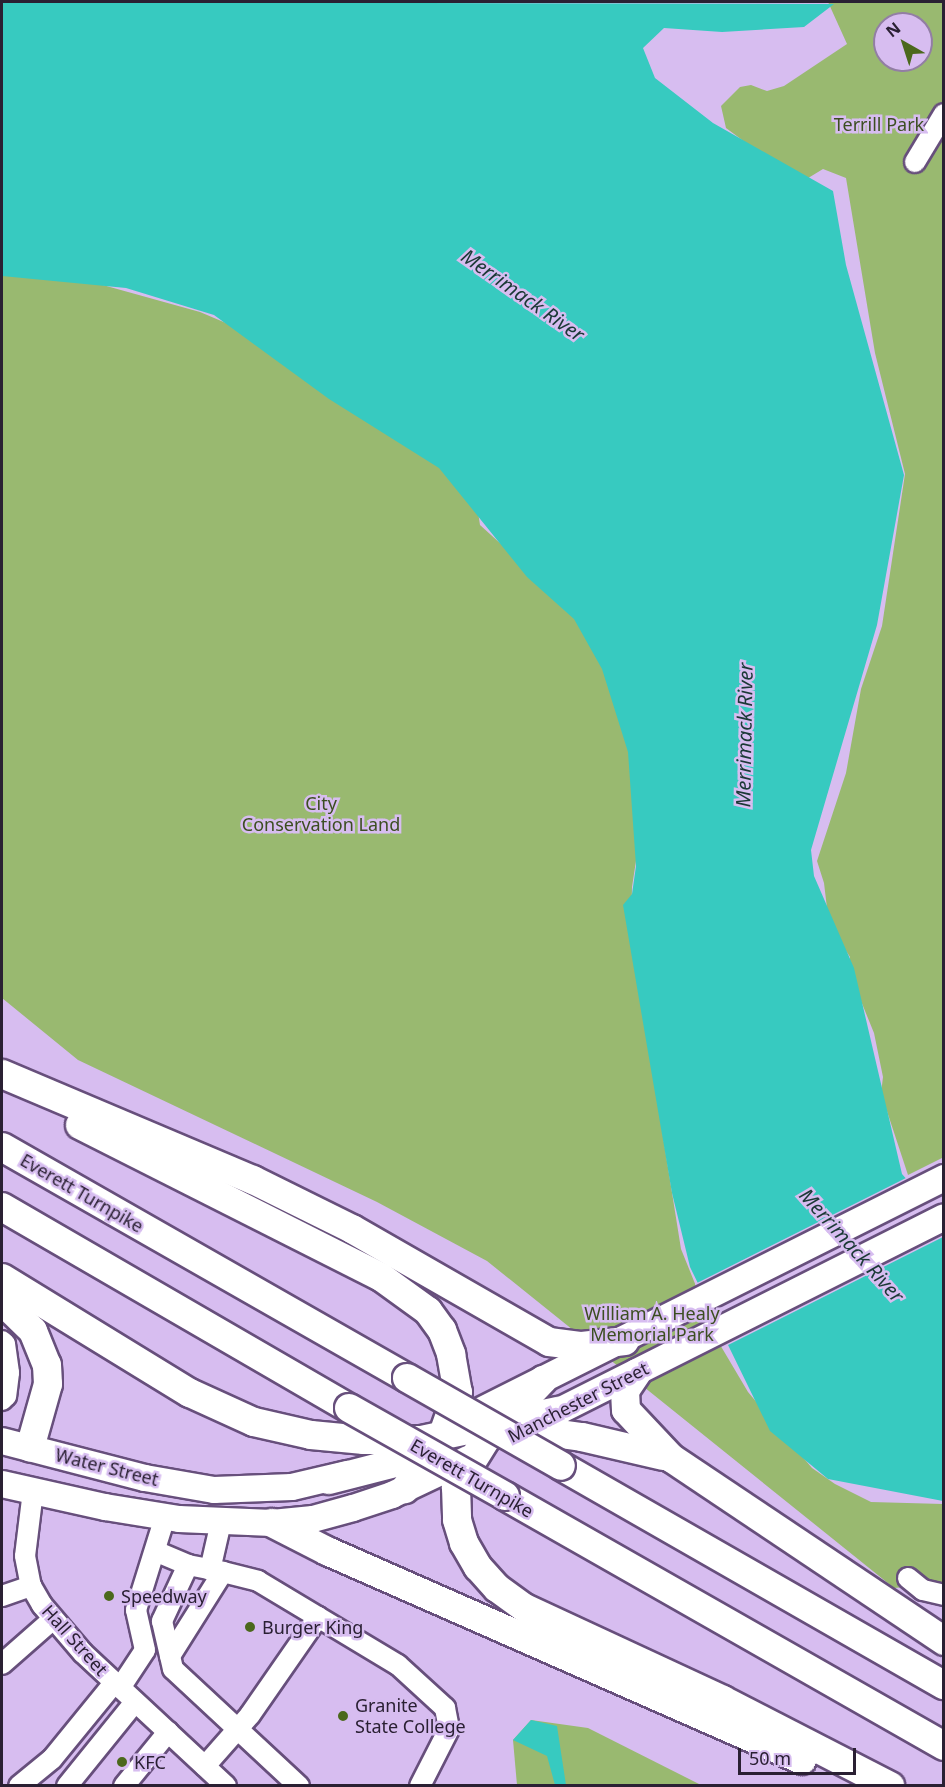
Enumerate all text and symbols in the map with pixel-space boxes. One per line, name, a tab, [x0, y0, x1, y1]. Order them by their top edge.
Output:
north arrow	[873, 12, 933, 72]
text: N	[881, 17, 905, 42]
park label: Terrill Park	[834, 113, 924, 135]
water label: Merrimack River	[457, 244, 589, 346]
water label: Merrimack River	[731, 662, 757, 808]
park label: City Conservation Land	[242, 793, 400, 836]
street label: Everett Turnpike	[17, 1149, 147, 1237]
water label: Merrimack River	[795, 1183, 909, 1307]
park label: William A. Healy Memorial Park	[584, 1303, 720, 1346]
street label: Manchester Street	[504, 1357, 652, 1447]
street label: Everett Turnpike	[407, 1434, 537, 1522]
street label: Water Street	[53, 1444, 161, 1490]
place label: Speedway	[121, 1585, 207, 1607]
marker: Speedway	[102, 1589, 116, 1603]
street label: Hall Street	[38, 1600, 112, 1680]
place label: Burger King	[262, 1616, 363, 1638]
marker: Burger King	[243, 1620, 257, 1634]
place label: Granite State College	[355, 1695, 466, 1738]
marker: Granite State College	[336, 1709, 350, 1723]
scale bar	[741, 1736, 860, 1774]
text: 50 m	[749, 1746, 791, 1770]
place label: KFC	[134, 1751, 166, 1773]
marker: KFC	[115, 1755, 129, 1769]

